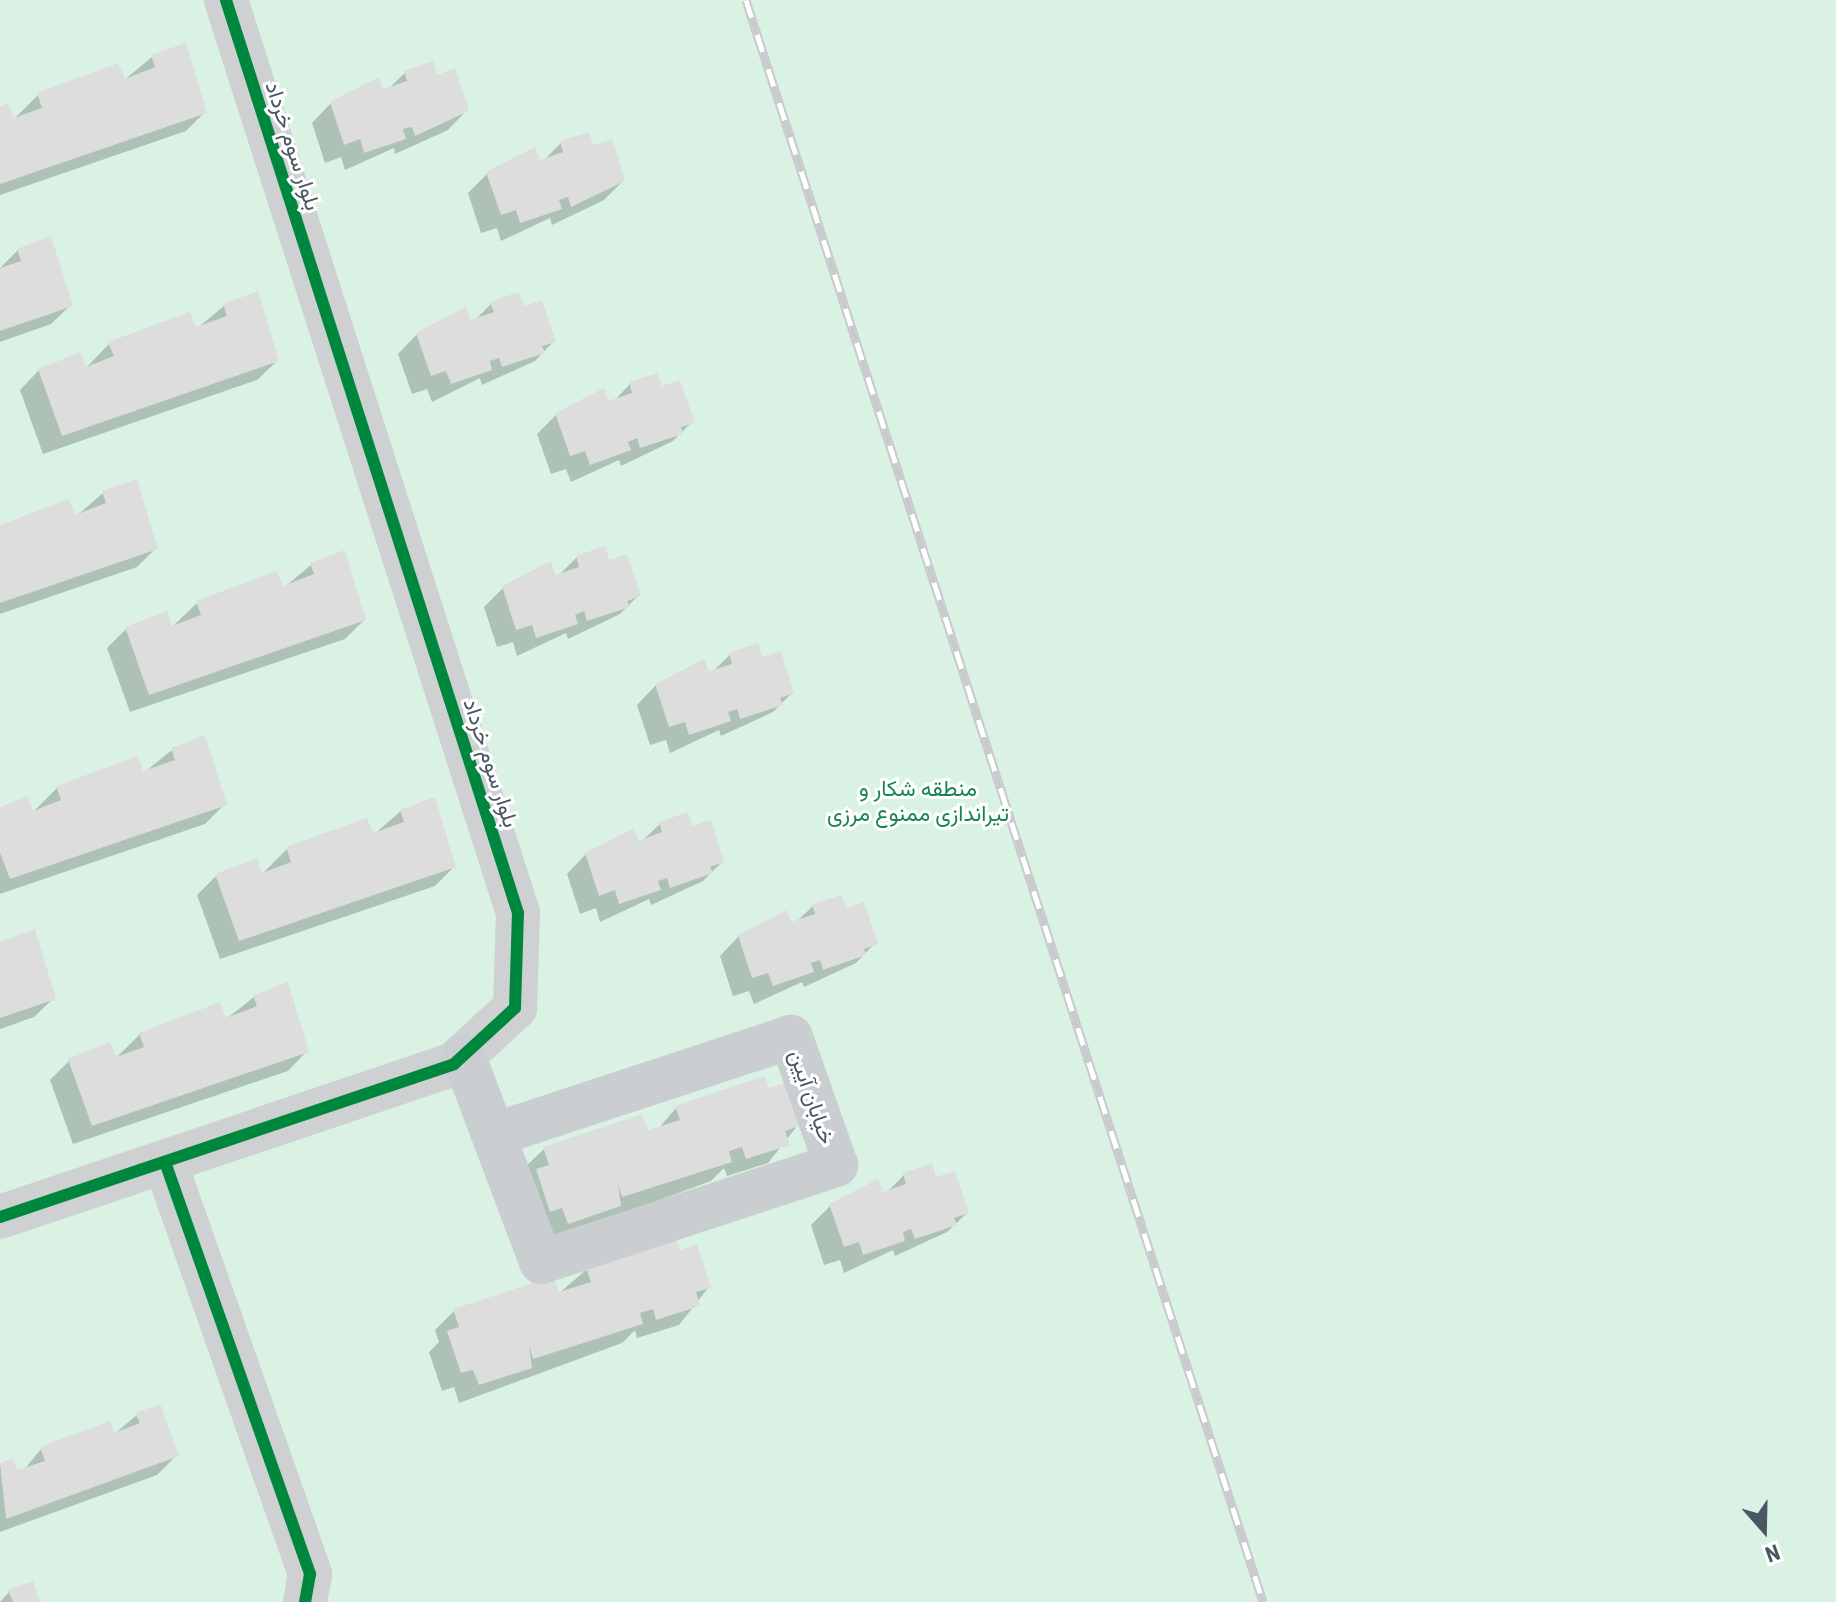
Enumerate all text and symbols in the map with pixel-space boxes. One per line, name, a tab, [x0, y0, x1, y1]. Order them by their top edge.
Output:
street label: بلوار سوم خرداد	[260, 78, 326, 214]
street label: بلوار سوم خرداد	[458, 695, 524, 831]
park label: منطقه شکار و تیراندازی ممنوع مرزی	[827, 775, 1009, 826]
street label: خیابان آیین	[784, 1046, 840, 1148]
north arrow	[1724, 1490, 1804, 1570]
text: N	[1762, 1539, 1783, 1567]

